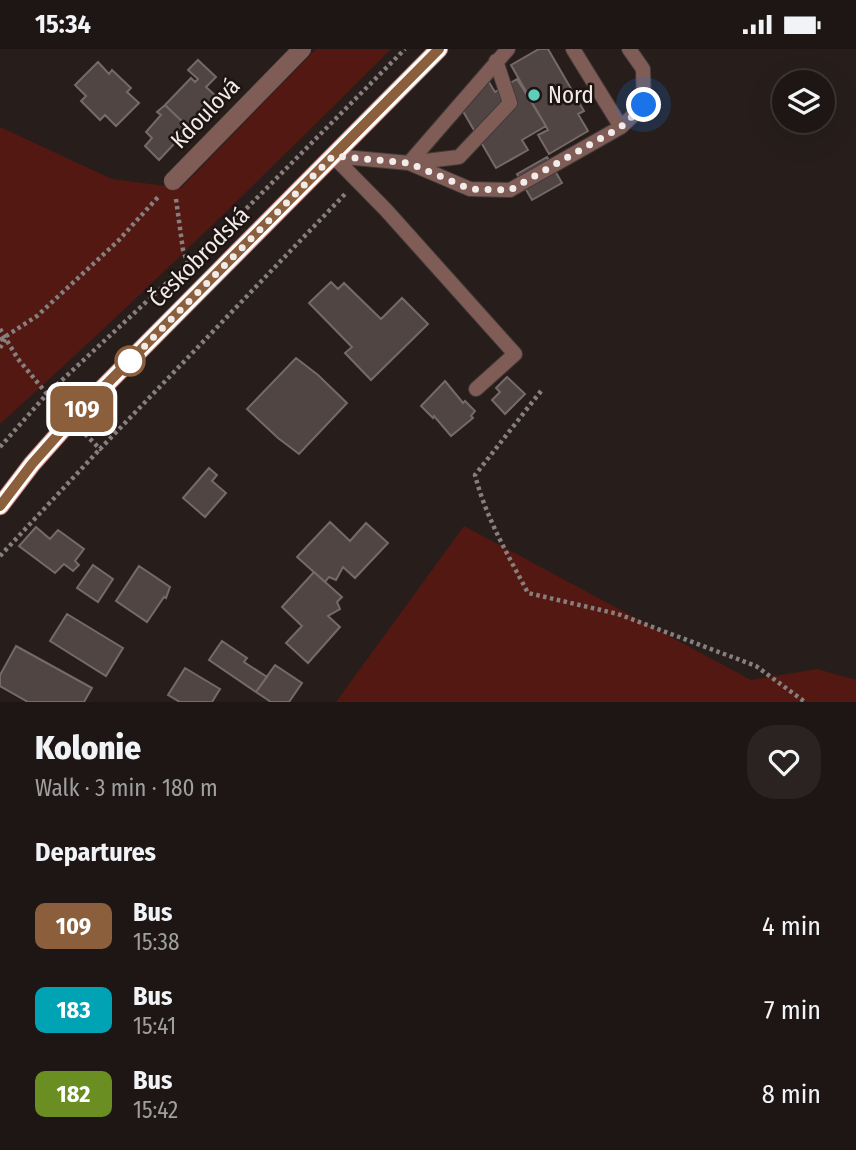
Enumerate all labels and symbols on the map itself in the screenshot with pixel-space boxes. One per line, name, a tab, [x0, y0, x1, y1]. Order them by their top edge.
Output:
street label: Kdoulová	[165, 72, 245, 154]
place label: Nord	[548, 81, 594, 109]
marker: Nord	[526, 87, 542, 103]
your location	[626, 87, 661, 122]
street label: Českobrodská	[142, 200, 255, 313]
unlabelled marker	[115, 346, 145, 376]
line badge: 109	[42, 386, 122, 432]

